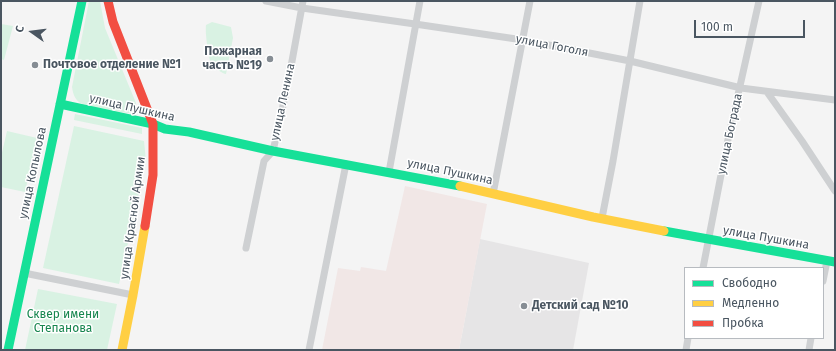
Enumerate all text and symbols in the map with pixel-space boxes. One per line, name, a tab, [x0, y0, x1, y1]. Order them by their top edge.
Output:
north arrow	[12, 12, 52, 52]
scale bar	[696, 12, 807, 38]
text: 100 m	[701, 20, 733, 34]
text: С	[13, 24, 27, 34]
street label: улица Гоголя	[514, 32, 590, 60]
place label: Пожарная часть №19	[202, 45, 262, 73]
marker: Пожарная часть №19	[265, 54, 275, 64]
place label: Почтовое отделение №1	[43, 58, 181, 72]
marker: Почтовое отделение №1	[30, 60, 40, 70]
street label: улица Ленина	[268, 62, 298, 142]
street label: улица Пушкина	[88, 91, 176, 125]
street label: улица Бограда	[714, 92, 746, 176]
street label: улица Копылова	[16, 126, 50, 220]
street label: улица Красной Армии	[117, 156, 149, 280]
street label: улица Пушкина	[406, 156, 494, 188]
street label: улица Пушкина	[722, 223, 810, 253]
legend	[684, 267, 824, 339]
text: Свободно	[722, 276, 777, 290]
text: Медленно	[722, 296, 779, 310]
place label: Детский сад №10	[532, 299, 628, 313]
marker: Детский сад №10	[519, 301, 529, 311]
park label: Сквер имени Степанова	[27, 308, 99, 336]
text: Пробка	[722, 316, 764, 330]

